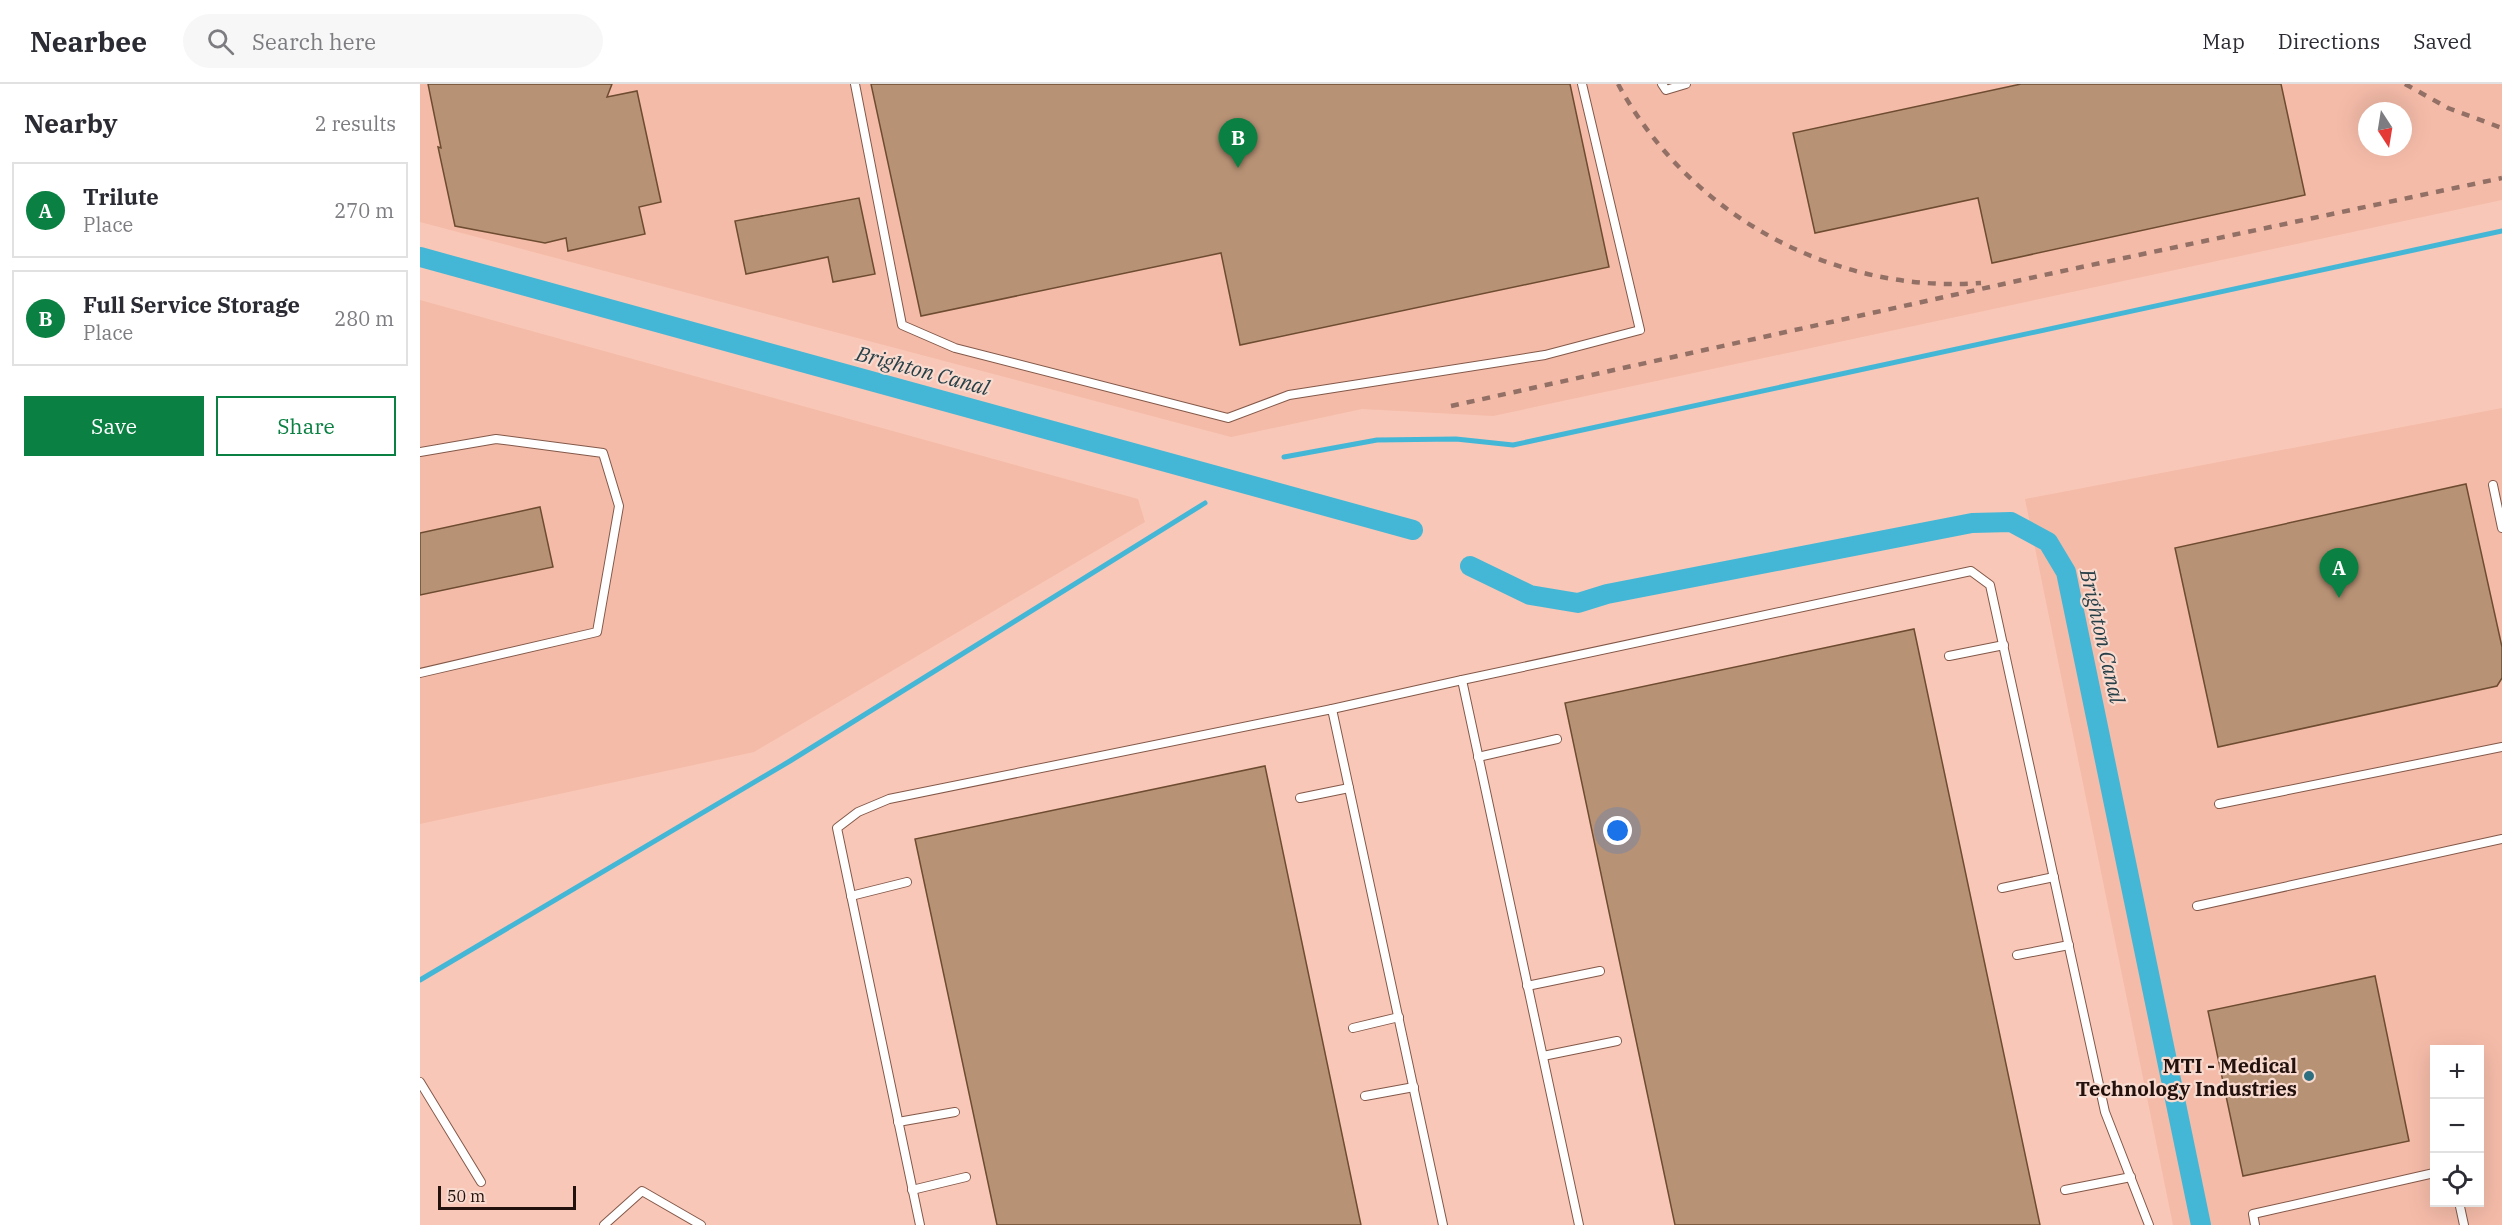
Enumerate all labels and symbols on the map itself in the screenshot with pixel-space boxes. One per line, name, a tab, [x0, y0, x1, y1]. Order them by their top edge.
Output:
north arrow	[2358, 102, 2412, 156]
pin: B	[1218, 118, 1258, 168]
water label: Brighton Canal	[852, 338, 994, 402]
pin: A	[2320, 548, 2358, 598]
water label: Brighton Canal	[2074, 565, 2132, 707]
your location	[1603, 816, 1632, 845]
place label: MTI - Medical Technology Industries	[2076, 1052, 2297, 1102]
marker: MTI - Medical Technology Industries	[2302, 1069, 2316, 1083]
scale bar	[438, 1183, 576, 1210]

